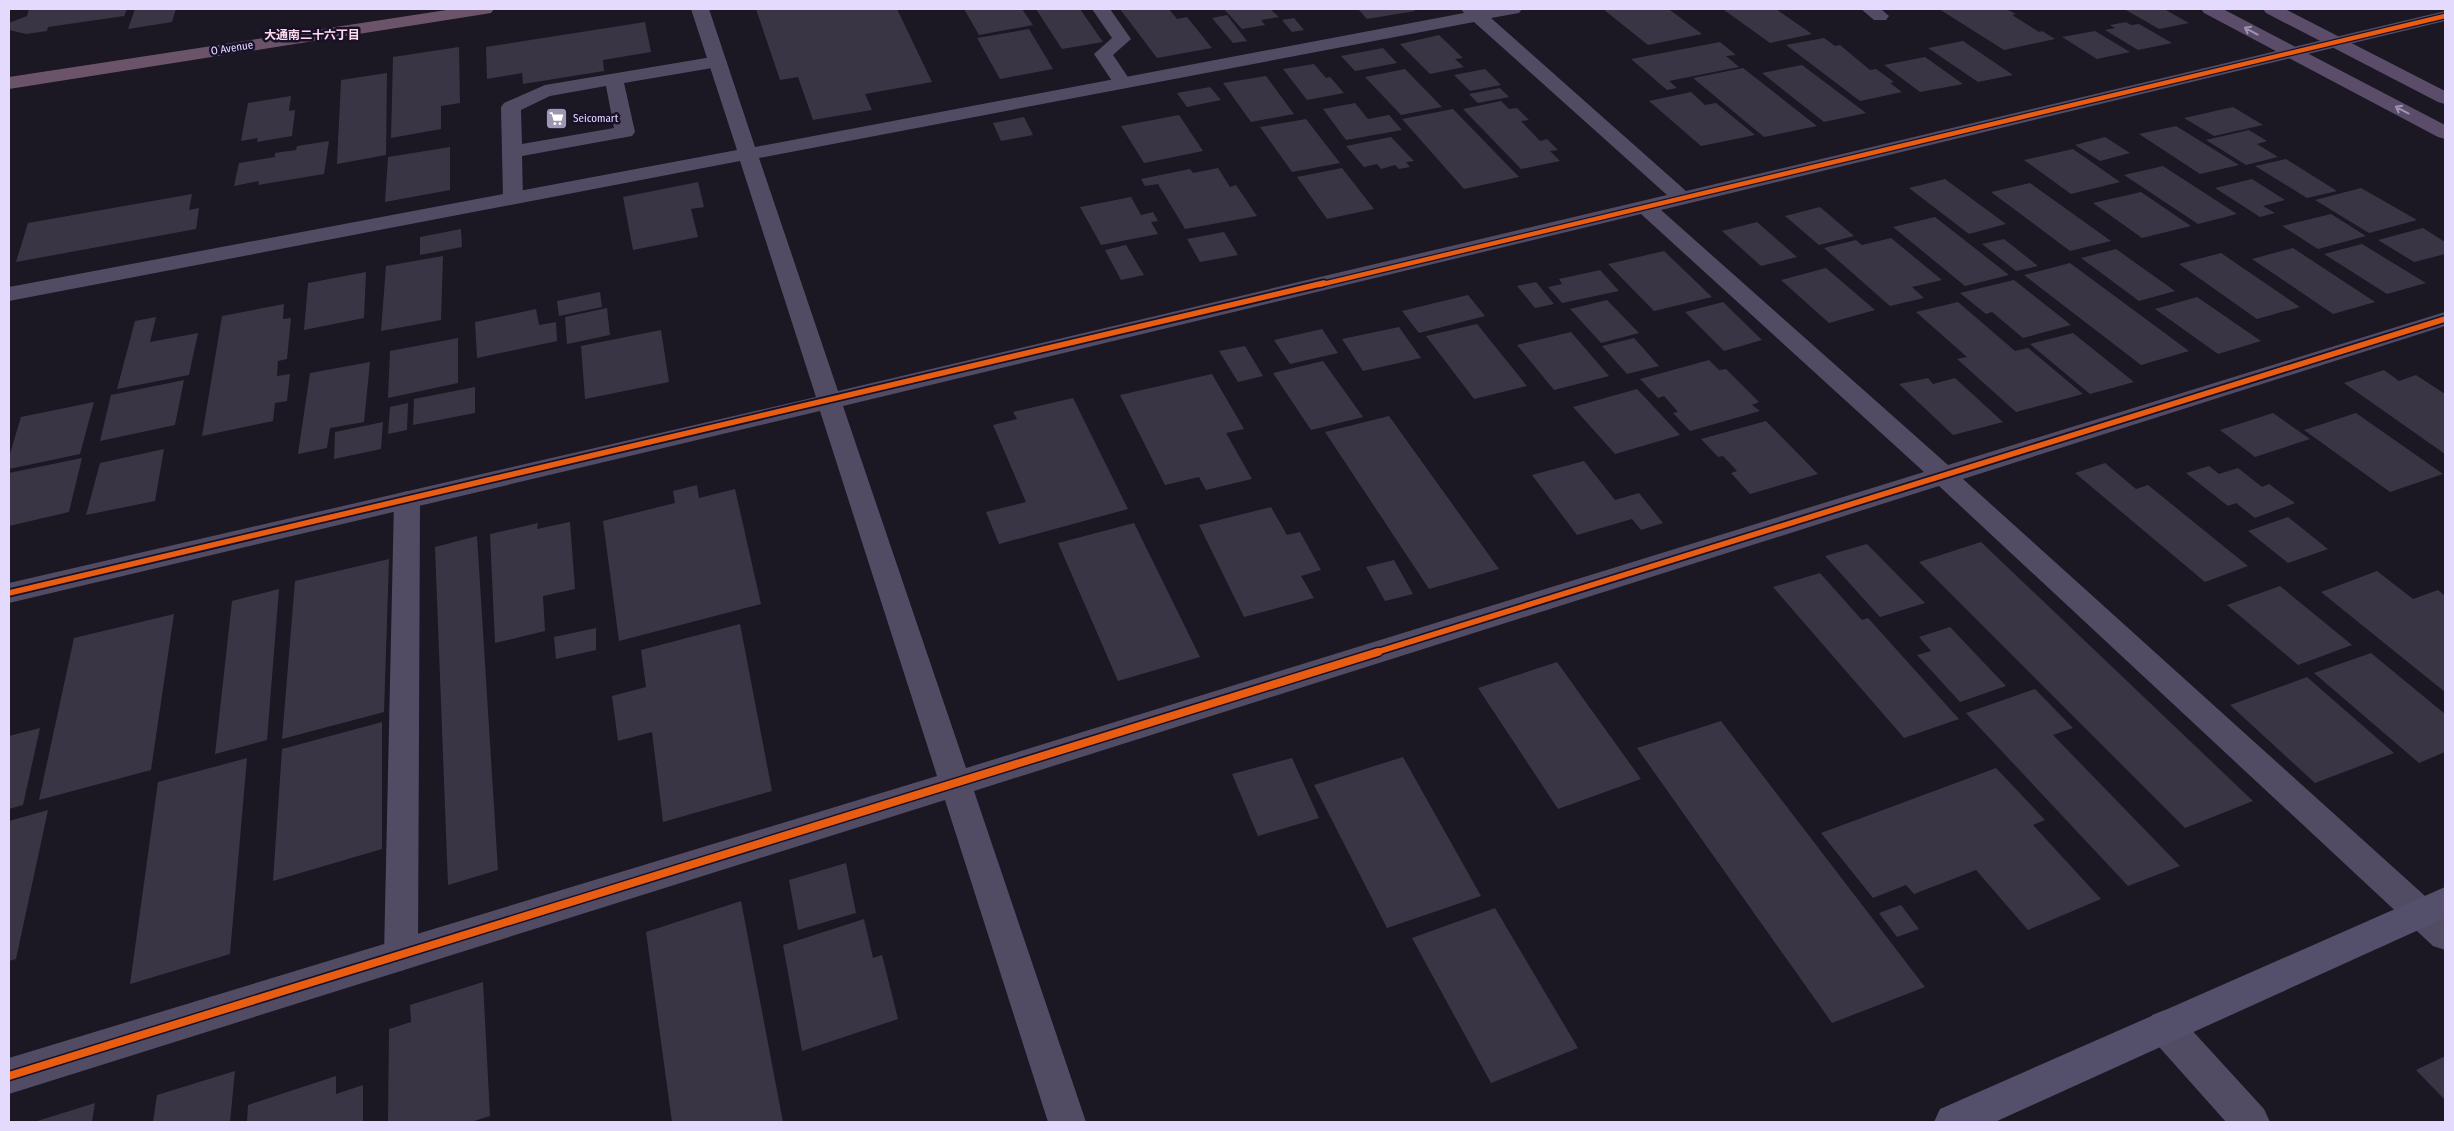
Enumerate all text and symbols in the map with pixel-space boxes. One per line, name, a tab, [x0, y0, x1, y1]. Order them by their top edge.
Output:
one-way arrow	[2244, 25, 2259, 35]
district label: 大通南二十六丁目	[264, 28, 360, 42]
street label: O Avenue	[210, 38, 254, 58]
one-way arrow	[2395, 105, 2410, 114]
supermarket icon: Seicomart	[545, 106, 569, 130]
place label: Seicomart	[573, 112, 619, 125]

